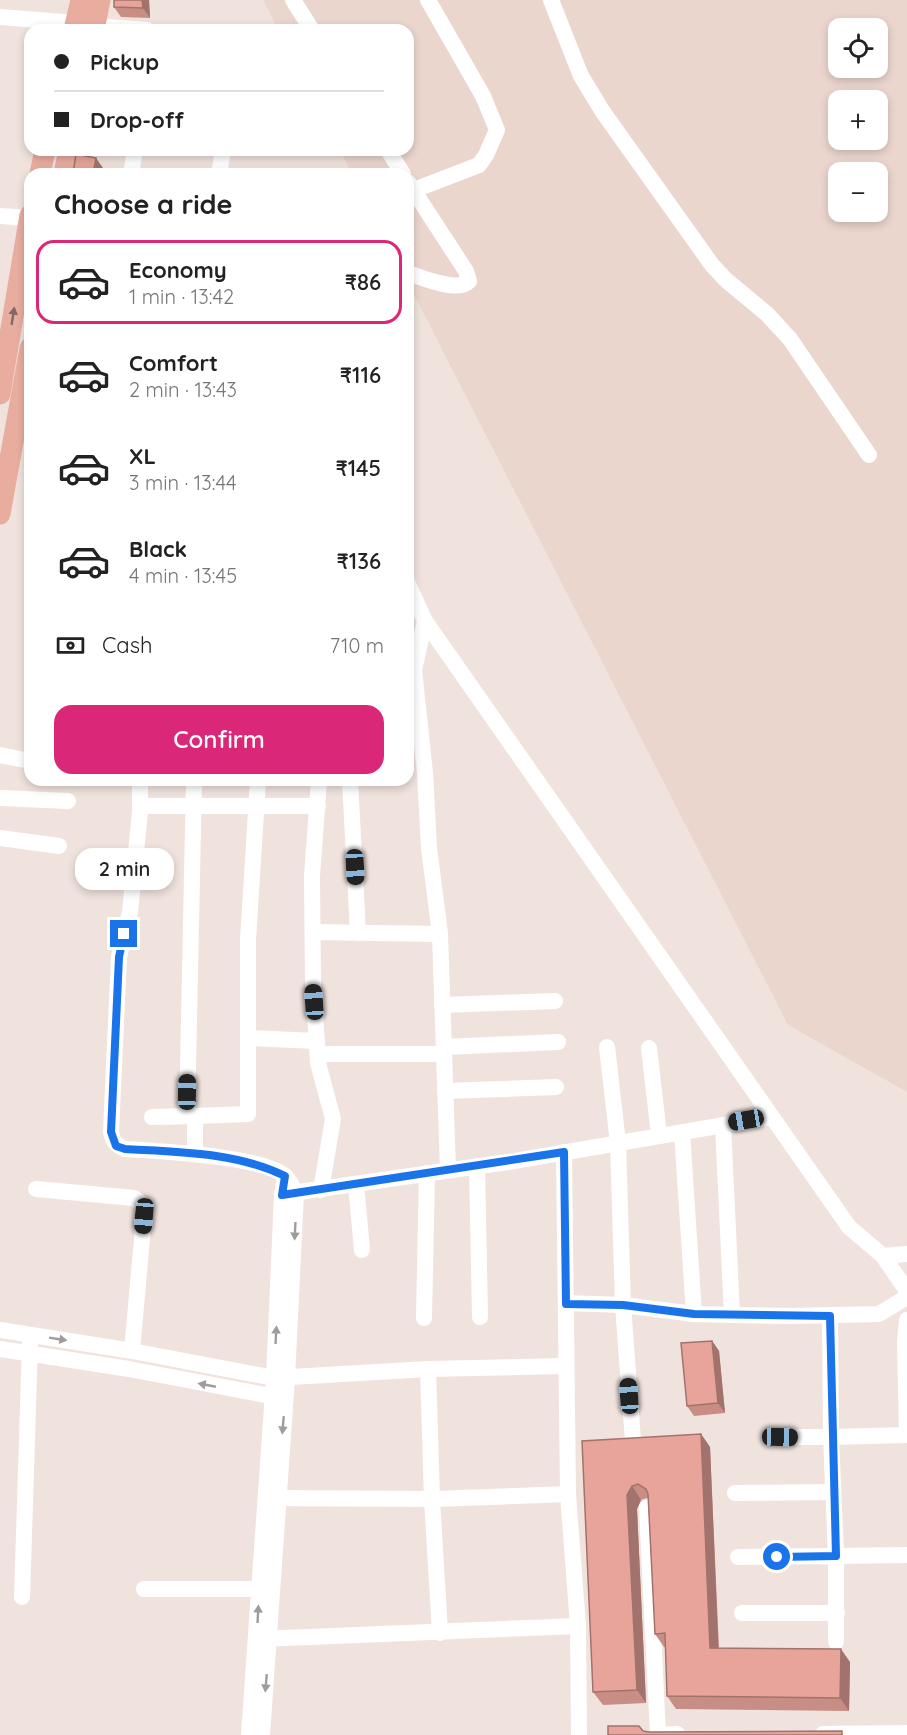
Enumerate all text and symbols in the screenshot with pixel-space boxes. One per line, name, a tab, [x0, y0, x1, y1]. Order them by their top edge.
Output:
map controls	[828, 18, 888, 222]
button: locate	[828, 18, 888, 78]
text: Pickup	[90, 48, 159, 76]
button: +	[828, 90, 888, 150]
text: Drop-off	[90, 106, 184, 134]
button: −	[828, 162, 888, 222]
text: Choose a ride	[54, 187, 232, 221]
icon: car	[57, 255, 111, 309]
text: Economy	[129, 256, 227, 284]
text: ₹86	[345, 268, 381, 296]
text: 1 min · 13:42	[129, 284, 234, 309]
one-way arrow	[9, 306, 18, 325]
icon: car	[57, 348, 111, 402]
text: Comfort	[129, 349, 218, 377]
text: ₹116	[340, 361, 381, 389]
text: 2 min · 13:43	[129, 377, 237, 402]
icon: car	[57, 441, 111, 495]
text: XL	[129, 442, 156, 470]
text: ₹145	[335, 454, 381, 482]
text: 3 min · 13:44	[129, 470, 237, 495]
icon: car	[57, 534, 111, 588]
text: Black	[129, 535, 187, 563]
text: ₹136	[337, 547, 381, 575]
text: 4 min · 13:45	[129, 563, 237, 588]
icon: cash	[54, 629, 87, 662]
text: Cash	[102, 631, 153, 659]
text: 710 m	[330, 633, 384, 658]
button: Confirm	[54, 705, 384, 774]
callout: 2 min	[74, 847, 174, 889]
car	[345, 849, 365, 885]
text: 2 min	[99, 856, 150, 881]
route end	[110, 920, 137, 947]
car	[304, 983, 324, 1021]
car	[178, 1074, 196, 1110]
car	[727, 1108, 765, 1132]
car	[133, 1197, 155, 1235]
one-way arrow	[291, 1221, 300, 1240]
one-way arrow	[271, 1326, 281, 1345]
one-way arrow	[48, 1335, 67, 1344]
car	[619, 1377, 639, 1415]
one-way arrow	[197, 1380, 216, 1389]
one-way arrow	[278, 1416, 288, 1435]
car	[762, 1428, 798, 1446]
route start	[763, 1543, 790, 1570]
one-way arrow	[253, 1604, 262, 1623]
one-way arrow	[261, 1673, 271, 1692]

